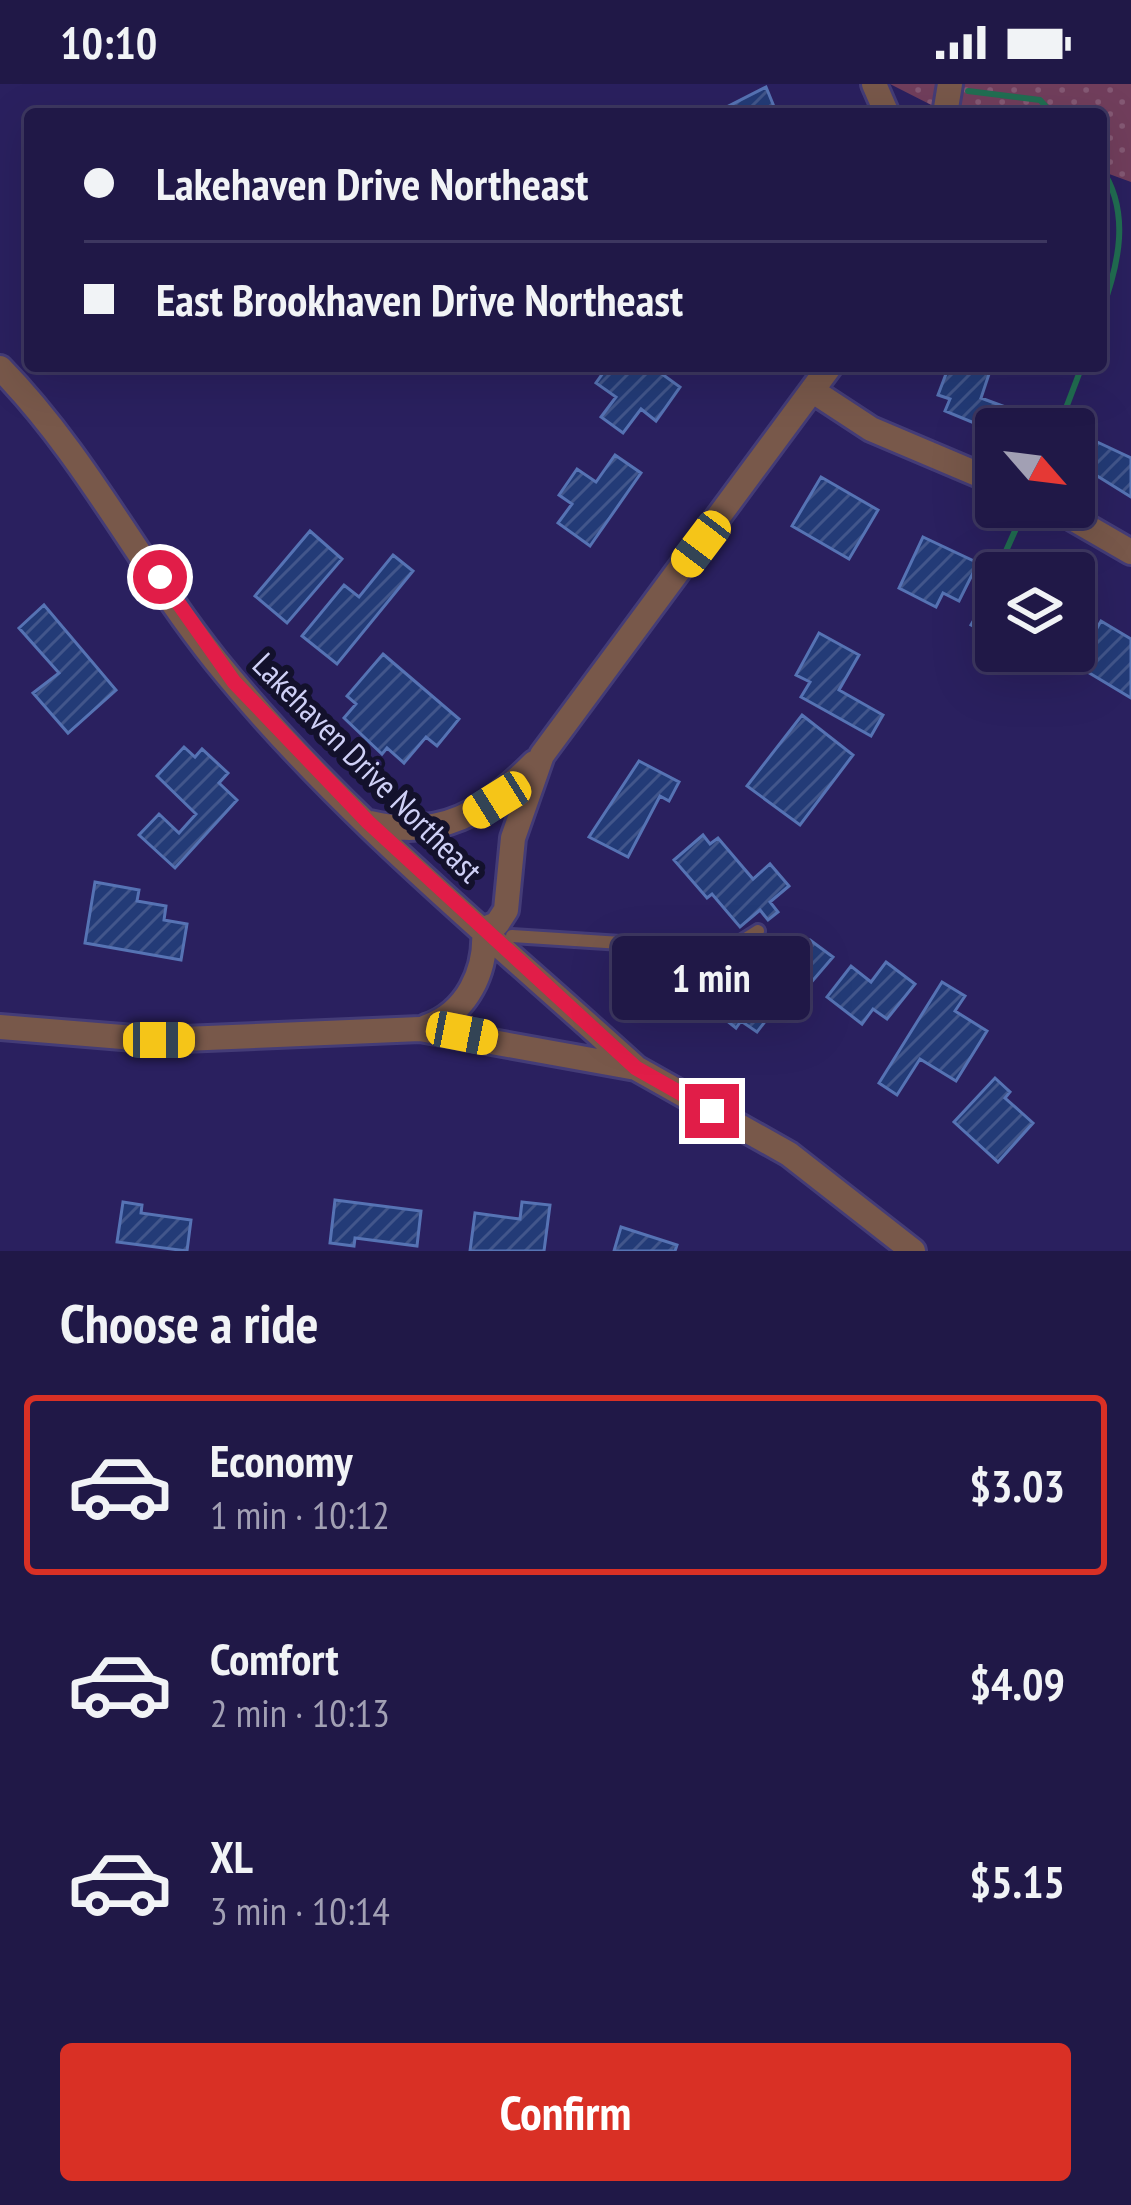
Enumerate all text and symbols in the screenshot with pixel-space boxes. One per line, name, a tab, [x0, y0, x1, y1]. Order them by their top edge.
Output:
text: 10:10	[60, 13, 157, 71]
text: Lakehaven Drive Northeast	[156, 154, 588, 212]
text: East Brookhaven Drive Northeast	[156, 270, 683, 328]
north arrow	[975, 408, 1095, 528]
map controls	[975, 408, 1095, 672]
car	[665, 504, 737, 584]
route start	[133, 550, 187, 604]
button: layers	[975, 552, 1095, 672]
street label: Lakehaven Drive Northeast	[244, 643, 492, 891]
car	[457, 766, 537, 834]
callout: 1 min	[613, 937, 811, 1021]
text: 1 min	[672, 952, 750, 1003]
car	[423, 1008, 501, 1058]
car	[123, 1022, 195, 1058]
route end	[685, 1084, 739, 1138]
text: Choose a ride	[60, 1288, 319, 1358]
icon: car	[66, 1431, 174, 1539]
text: Economy	[210, 1431, 353, 1489]
text: $3.03	[969, 1456, 1065, 1514]
text: 1 min · 10:12	[210, 1489, 390, 1540]
icon: car	[66, 1629, 174, 1737]
text: Comfort	[210, 1629, 339, 1687]
text: $4.09	[969, 1654, 1065, 1712]
text: 2 min · 10:13	[210, 1687, 390, 1738]
icon: car	[66, 1827, 174, 1935]
text: XL	[210, 1827, 253, 1885]
text: $5.15	[969, 1852, 1065, 1910]
text: 3 min · 10:14	[210, 1885, 390, 1936]
button: Confirm	[60, 2043, 1071, 2181]

